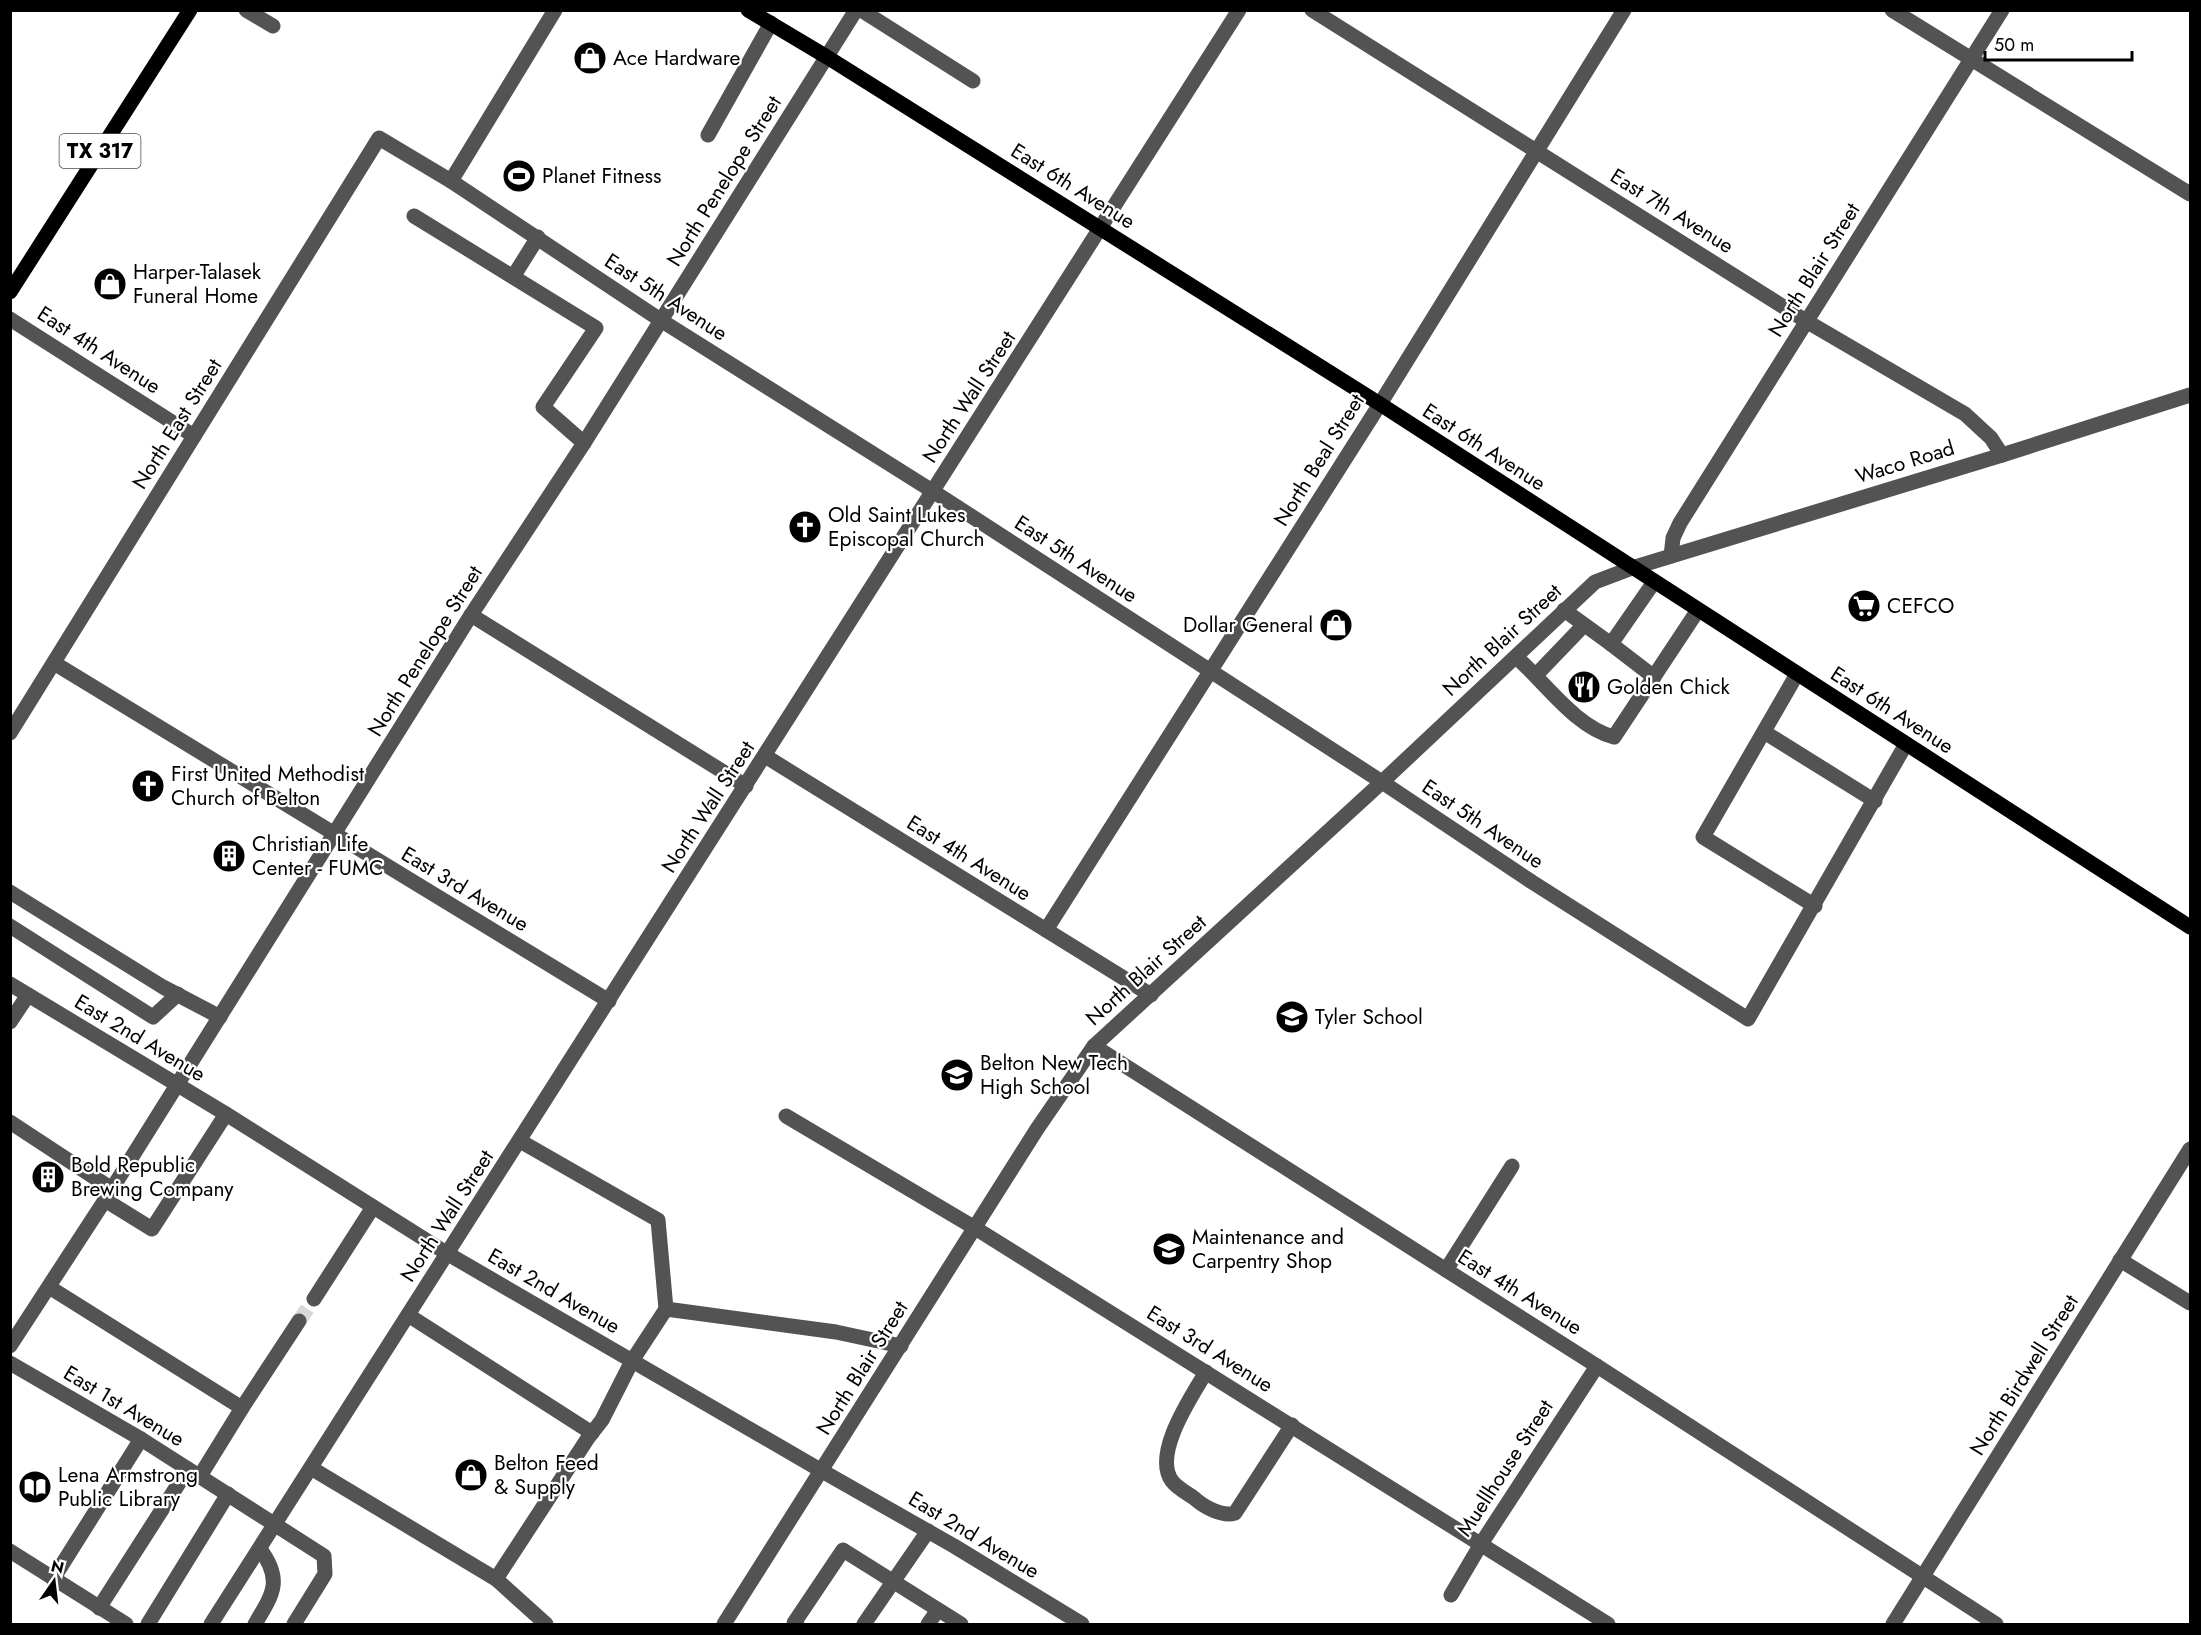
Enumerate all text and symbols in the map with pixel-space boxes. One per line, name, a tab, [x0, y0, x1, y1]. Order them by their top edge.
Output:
scale bar	[1985, 24, 2132, 62]
text: 50 m	[1994, 32, 2034, 58]
shop icon: Ace Hardware	[572, 40, 608, 76]
place label: Ace Hardware	[613, 43, 741, 73]
street label: North Penelope Street	[659, 90, 789, 272]
road number: TX 317	[60, 134, 140, 168]
street label: East 6th Avenue	[1005, 136, 1141, 236]
sports icon: Planet Fitness	[501, 158, 537, 194]
place label: Planet Fitness	[542, 161, 661, 191]
street label: East 7th Avenue	[1605, 161, 1740, 261]
street label: North Blair Street	[1761, 197, 1867, 343]
street label: East 5th Avenue	[599, 246, 733, 348]
place label: Harper-Talasek Funeral Home	[133, 257, 262, 311]
shop icon: Harper-Talasek Funeral Home	[92, 266, 128, 302]
street label: East 4th Avenue	[32, 299, 167, 401]
street label: North Wall Street	[915, 325, 1023, 469]
street label: North East Street	[125, 353, 229, 495]
street label: North Beal Street	[1266, 388, 1372, 532]
street label: East 6th Avenue	[1417, 396, 1552, 498]
street label: Waco Road	[1852, 433, 1958, 491]
place label: Old Saint Lukes Episcopal Church	[828, 500, 985, 554]
street label: East 5th Avenue	[1009, 508, 1143, 610]
church icon: Old Saint Lukes Episcopal Church	[787, 509, 823, 545]
street label: North Penelope Street	[360, 560, 490, 742]
street label: North Blair Street	[1436, 577, 1568, 703]
supermarket icon: CEFCO	[1846, 588, 1882, 624]
place label: CEFCO	[1887, 591, 1954, 621]
shop icon: Dollar General	[1318, 607, 1354, 643]
place label: Dollar General	[1183, 610, 1313, 640]
street label: East 6th Avenue	[1825, 659, 1960, 761]
restaurant icon: Golden Chick	[1566, 669, 1602, 705]
place label: Golden Chick	[1607, 672, 1731, 702]
street label: North Wall Street	[654, 735, 762, 879]
place label: First United Methodist Church of Belton	[171, 759, 364, 813]
church icon: First United Methodist Church of Belton	[130, 768, 166, 804]
street label: East 5th Avenue	[1416, 772, 1550, 876]
street label: East 4th Avenue	[901, 808, 1037, 908]
place label: Christian Life Center - FUMC	[252, 829, 383, 883]
building icon: Christian Life Center - FUMC	[211, 838, 247, 874]
street label: East 3rd Avenue	[396, 839, 535, 939]
street label: North Blair Street	[1079, 908, 1213, 1032]
street label: East 2nd Avenue	[69, 987, 211, 1089]
school or university icon: Tyler School	[1274, 999, 1310, 1035]
place label: Tyler School	[1315, 1002, 1423, 1032]
place label: Belton New Tech High School	[980, 1048, 1128, 1102]
school or university icon: Belton New Tech High School	[939, 1057, 975, 1093]
street label: North Wall Street	[393, 1144, 501, 1288]
place label: Bold Republic Brewing Company	[71, 1150, 234, 1204]
building icon: Bold Republic Brewing Company	[30, 1159, 66, 1195]
place label: Maintenance and Carpentry Shop	[1192, 1222, 1344, 1276]
school or university icon: Maintenance and Carpentry Shop	[1151, 1231, 1187, 1267]
street label: East 2nd Avenue	[482, 1241, 626, 1341]
street label: East 4th Avenue	[1452, 1242, 1588, 1342]
street label: North Birdwell Street	[1962, 1289, 2086, 1461]
street label: North Blair Street	[809, 1295, 915, 1441]
street label: East 3rd Avenue	[1141, 1298, 1279, 1400]
street label: East 1st Avenue	[58, 1358, 190, 1454]
street label: Muellhouse Street	[1449, 1394, 1561, 1542]
place label: Belton Feed & Supply	[494, 1448, 599, 1502]
shop icon: Belton Feed & Supply	[453, 1457, 489, 1493]
place label: Lena Armstrong Public Library	[58, 1460, 198, 1514]
library icon: Lena Armstrong Public Library	[17, 1469, 53, 1505]
street label: East 2nd Avenue	[903, 1484, 1045, 1586]
north arrow	[24, 1551, 84, 1611]
text: N	[49, 1554, 66, 1580]

